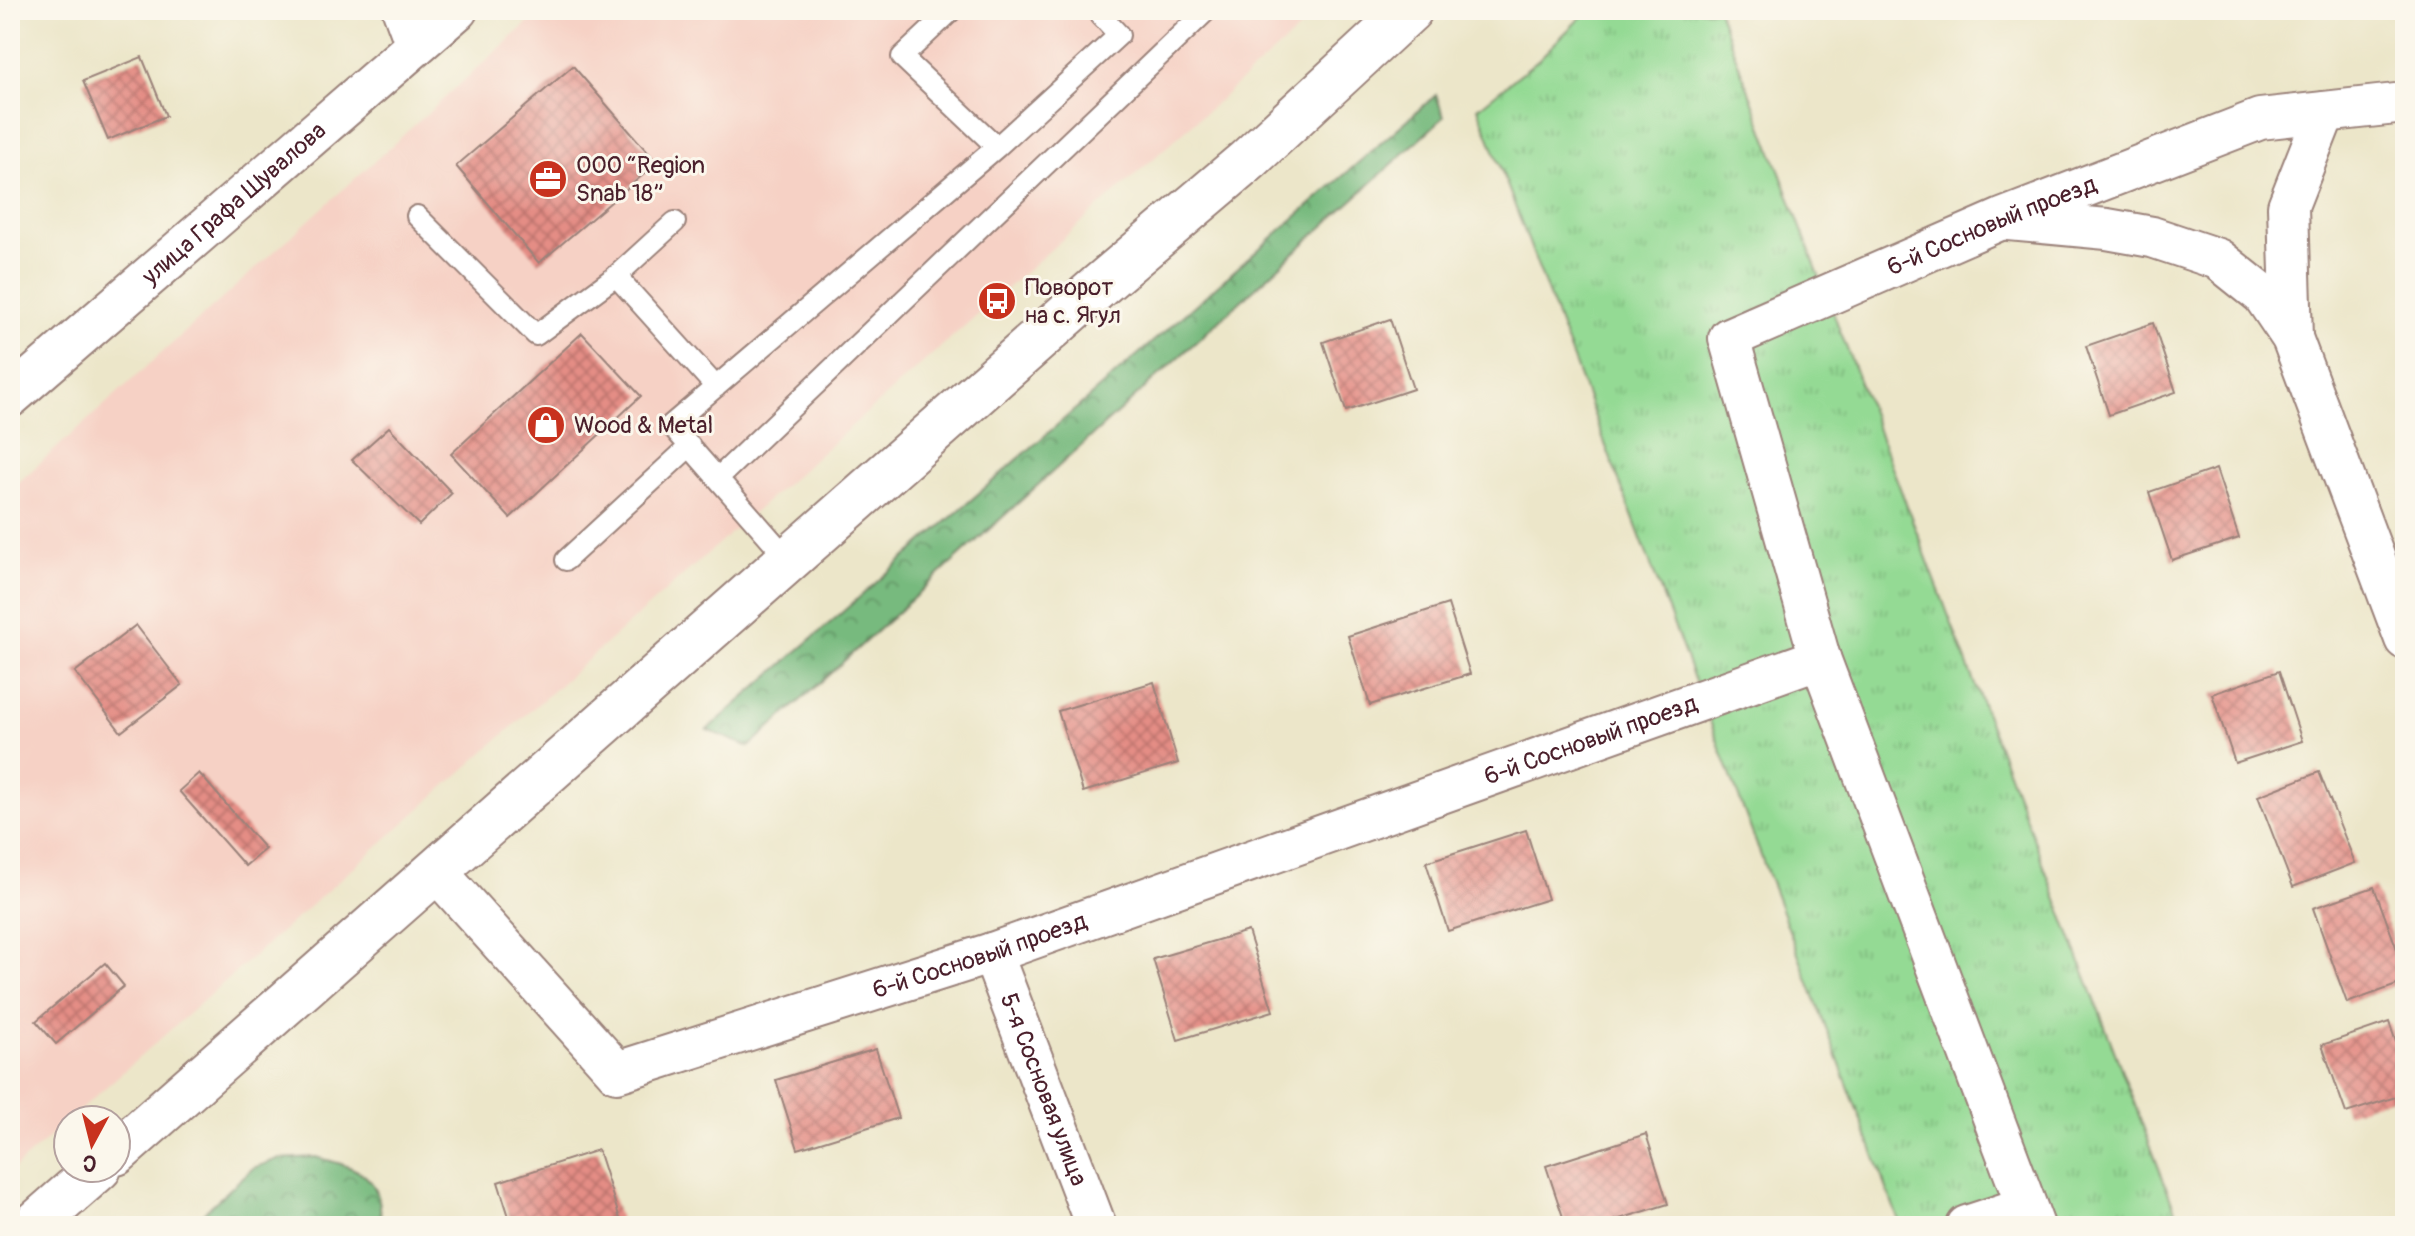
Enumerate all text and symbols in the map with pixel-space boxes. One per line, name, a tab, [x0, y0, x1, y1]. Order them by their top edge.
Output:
street label: улица Графа Шувалова	[135, 116, 332, 291]
place label: OOO “Region Snab 18”	[576, 151, 705, 208]
office icon: OOO “Region Snab 18”	[527, 158, 569, 200]
street label: 6-й Сосновый проезд	[1883, 169, 2101, 282]
place label: Поворот на с. Ягул	[1025, 273, 1121, 330]
bus stop icon: Поворот на с. Ягул	[976, 280, 1018, 322]
shop icon: Wood & Metal	[525, 404, 567, 446]
place label: Wood & Metal	[574, 411, 713, 440]
street label: 6-й Сосновый проезд	[1480, 688, 1702, 791]
street label: 6-й Сосновый проезд	[869, 906, 1091, 1004]
street label: 5-я Сосновая улица	[994, 989, 1094, 1190]
north arrow	[52, 1104, 132, 1184]
text: С	[81, 1148, 98, 1178]

